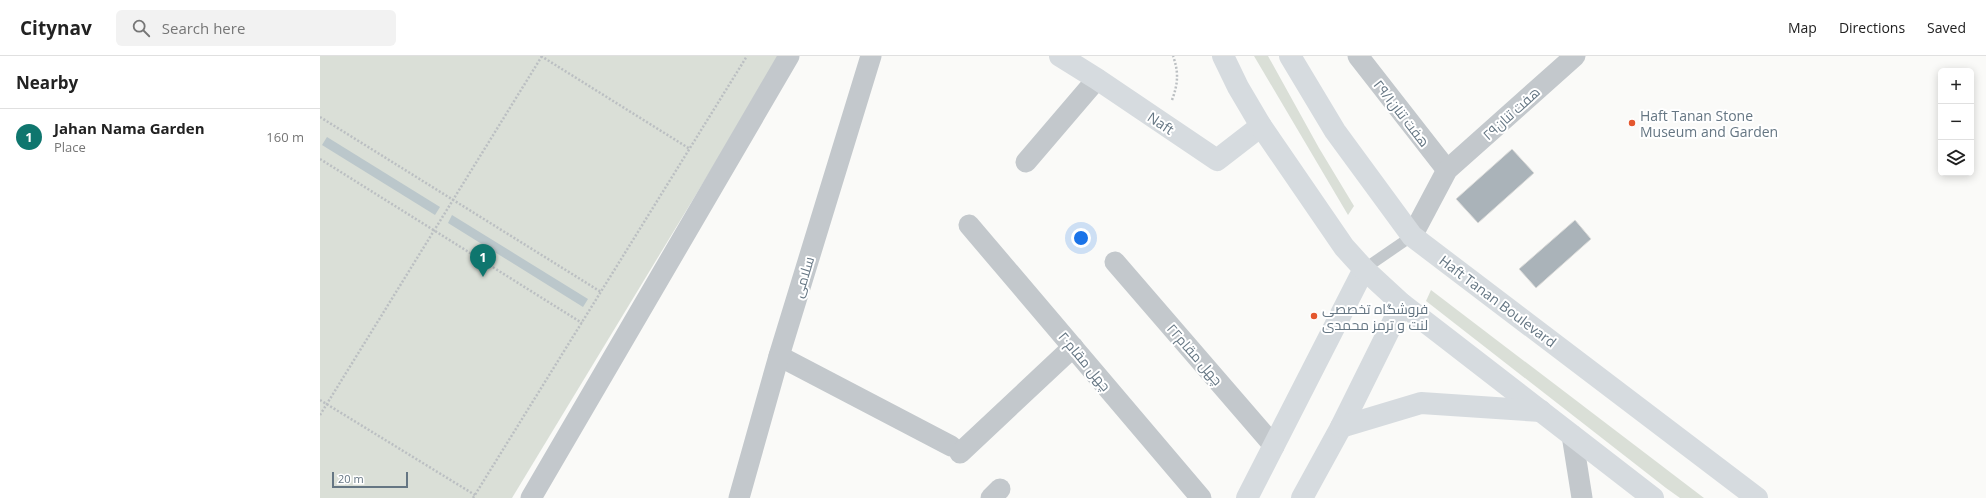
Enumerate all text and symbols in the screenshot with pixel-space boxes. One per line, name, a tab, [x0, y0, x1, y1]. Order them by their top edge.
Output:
search box	[116, 10, 396, 46]
text: Citynav	[20, 15, 92, 41]
icon: search	[130, 17, 152, 39]
text: Search here	[162, 18, 245, 38]
text: Map	[1788, 18, 1817, 37]
text: Directions	[1839, 18, 1905, 37]
text: Saved	[1927, 18, 1966, 37]
map controls	[1938, 68, 1974, 176]
button: +	[1938, 68, 1974, 104]
text: Nearby	[16, 71, 78, 94]
street label: ۲۹/۱هفت تنان	[1370, 75, 1434, 151]
street label: هفت تنان۲۹	[1478, 82, 1544, 144]
button: −	[1938, 104, 1974, 140]
place label: Haft Tanan Stone Museum and Garden	[1640, 106, 1778, 141]
street label: Naft	[1144, 107, 1178, 139]
text: Jahan Nama Garden	[54, 118, 205, 138]
marker: Haft Tanan Stone Museum and Garden	[1627, 118, 1637, 128]
text: 1	[25, 128, 33, 146]
text: 160 m	[266, 128, 304, 146]
text: Place	[54, 138, 86, 156]
button: layers	[1938, 140, 1974, 176]
your location	[1071, 228, 1091, 248]
pin: 1	[470, 244, 496, 277]
street label: Haft Tanan Boulevard	[1436, 251, 1560, 351]
street label: سلامی	[788, 254, 818, 300]
place label: فروشگاه تخصصی لنت و ترمز محمدی	[1322, 299, 1428, 334]
marker: فروشگاه تخصصی لنت و ترمز محمدی	[1309, 311, 1319, 321]
street label: چهل مقام۲۲	[1162, 319, 1227, 390]
street label: چهل مقام۲۰	[1054, 327, 1115, 395]
scale bar	[332, 470, 408, 489]
text: 20 m	[338, 471, 364, 486]

